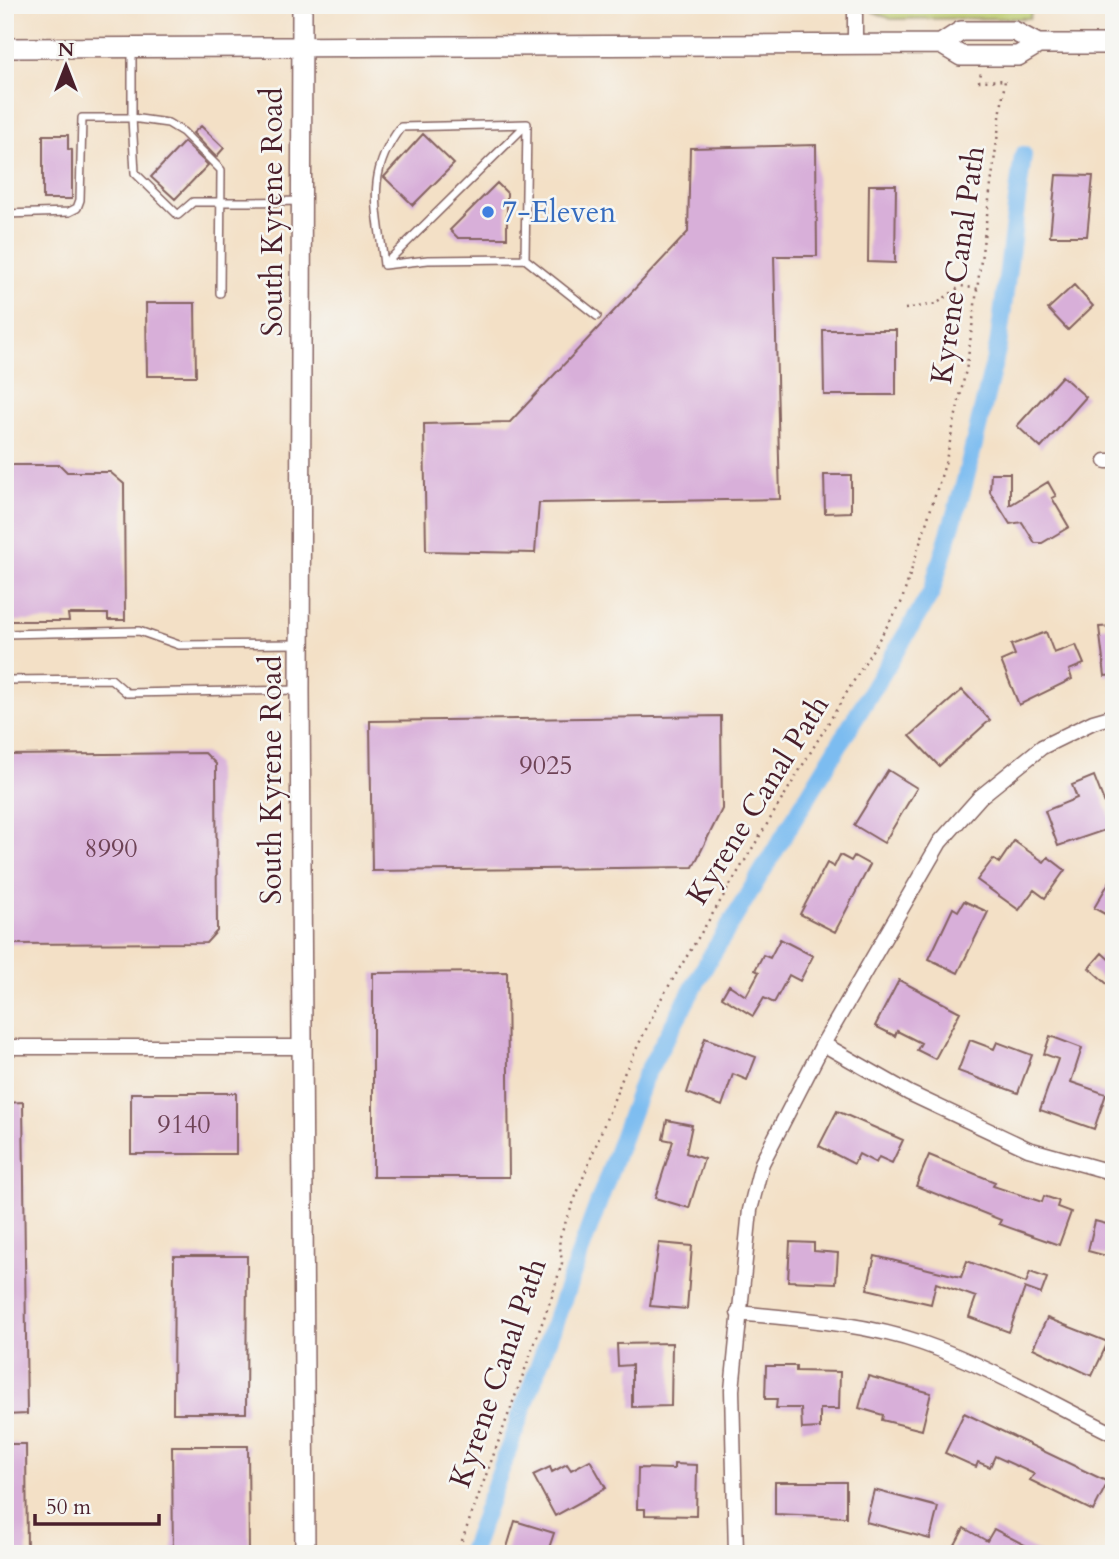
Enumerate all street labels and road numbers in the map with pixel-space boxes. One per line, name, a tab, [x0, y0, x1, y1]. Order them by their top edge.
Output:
street label: South Kyrene Road	[252, 87, 293, 337]
street label: Kyrene Canal Path	[921, 143, 995, 387]
street label: South Kyrene Road	[251, 655, 292, 905]
street label: Kyrene Canal Path	[677, 687, 839, 913]
street label: Kyrene Canal Path	[440, 1252, 557, 1493]

